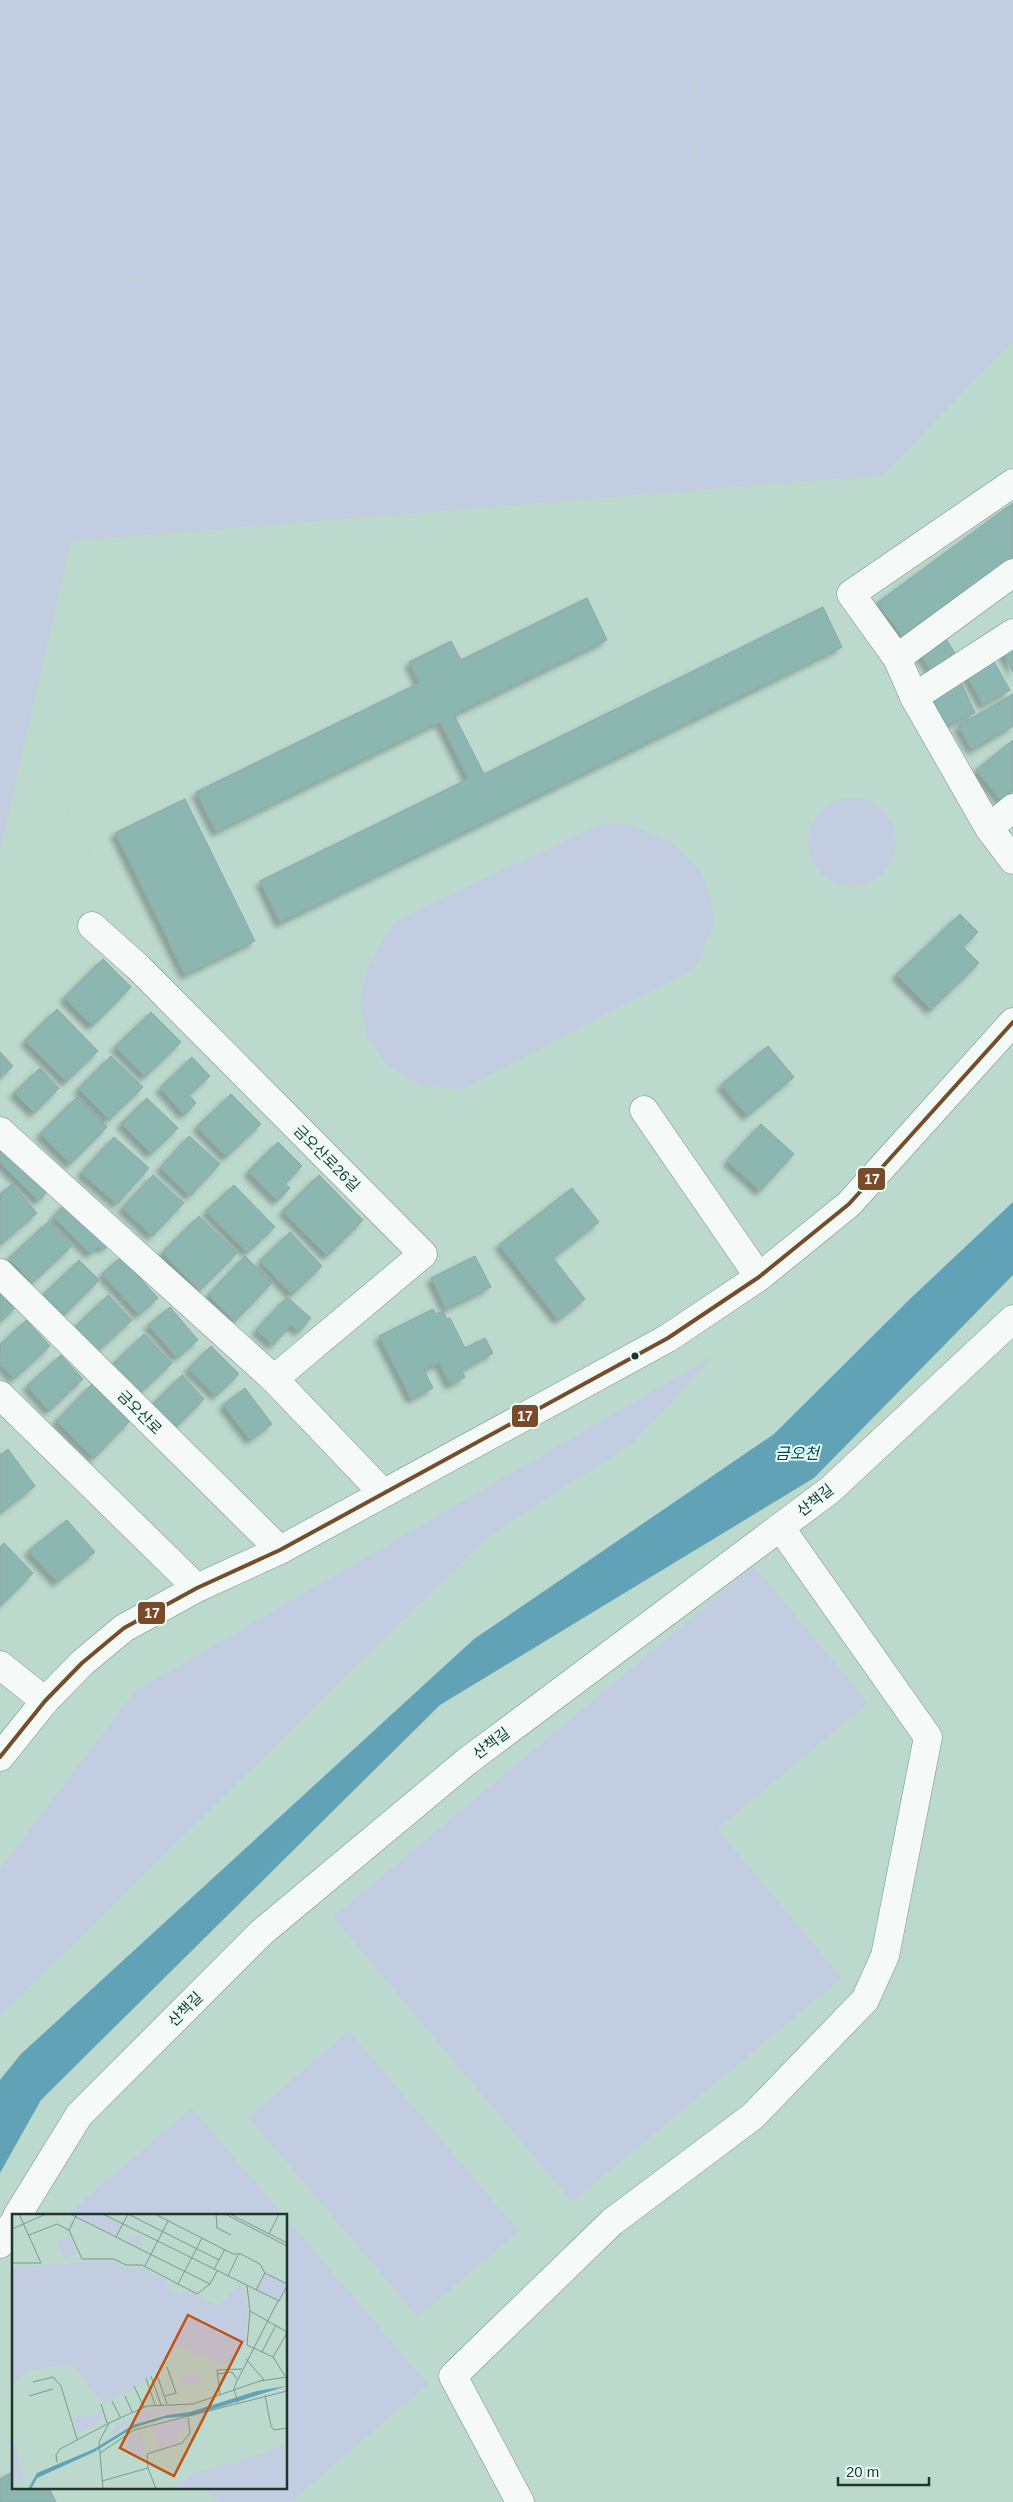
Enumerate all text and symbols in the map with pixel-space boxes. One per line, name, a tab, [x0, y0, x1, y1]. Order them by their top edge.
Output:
street label: 금오산로26길	[291, 1122, 363, 1194]
line badge: 17	[857, 1167, 886, 1191]
text: 17	[864, 1171, 880, 1187]
unlabelled marker	[630, 1351, 640, 1361]
street label: 금오산로	[114, 1386, 166, 1438]
line badge: 17	[511, 1404, 539, 1428]
text: 17	[517, 1408, 533, 1424]
water label: 금오천	[775, 1445, 821, 1462]
street label: 산책길	[793, 1481, 837, 1519]
line badge: 17	[137, 1601, 166, 1625]
text: 17	[144, 1605, 160, 1621]
street label: 산책길	[469, 1724, 513, 1762]
street label: 산책길	[164, 1988, 206, 2030]
inset map	[12, 2214, 288, 2490]
scale bar	[838, 2454, 929, 2486]
text: 20 m	[846, 2463, 879, 2480]

